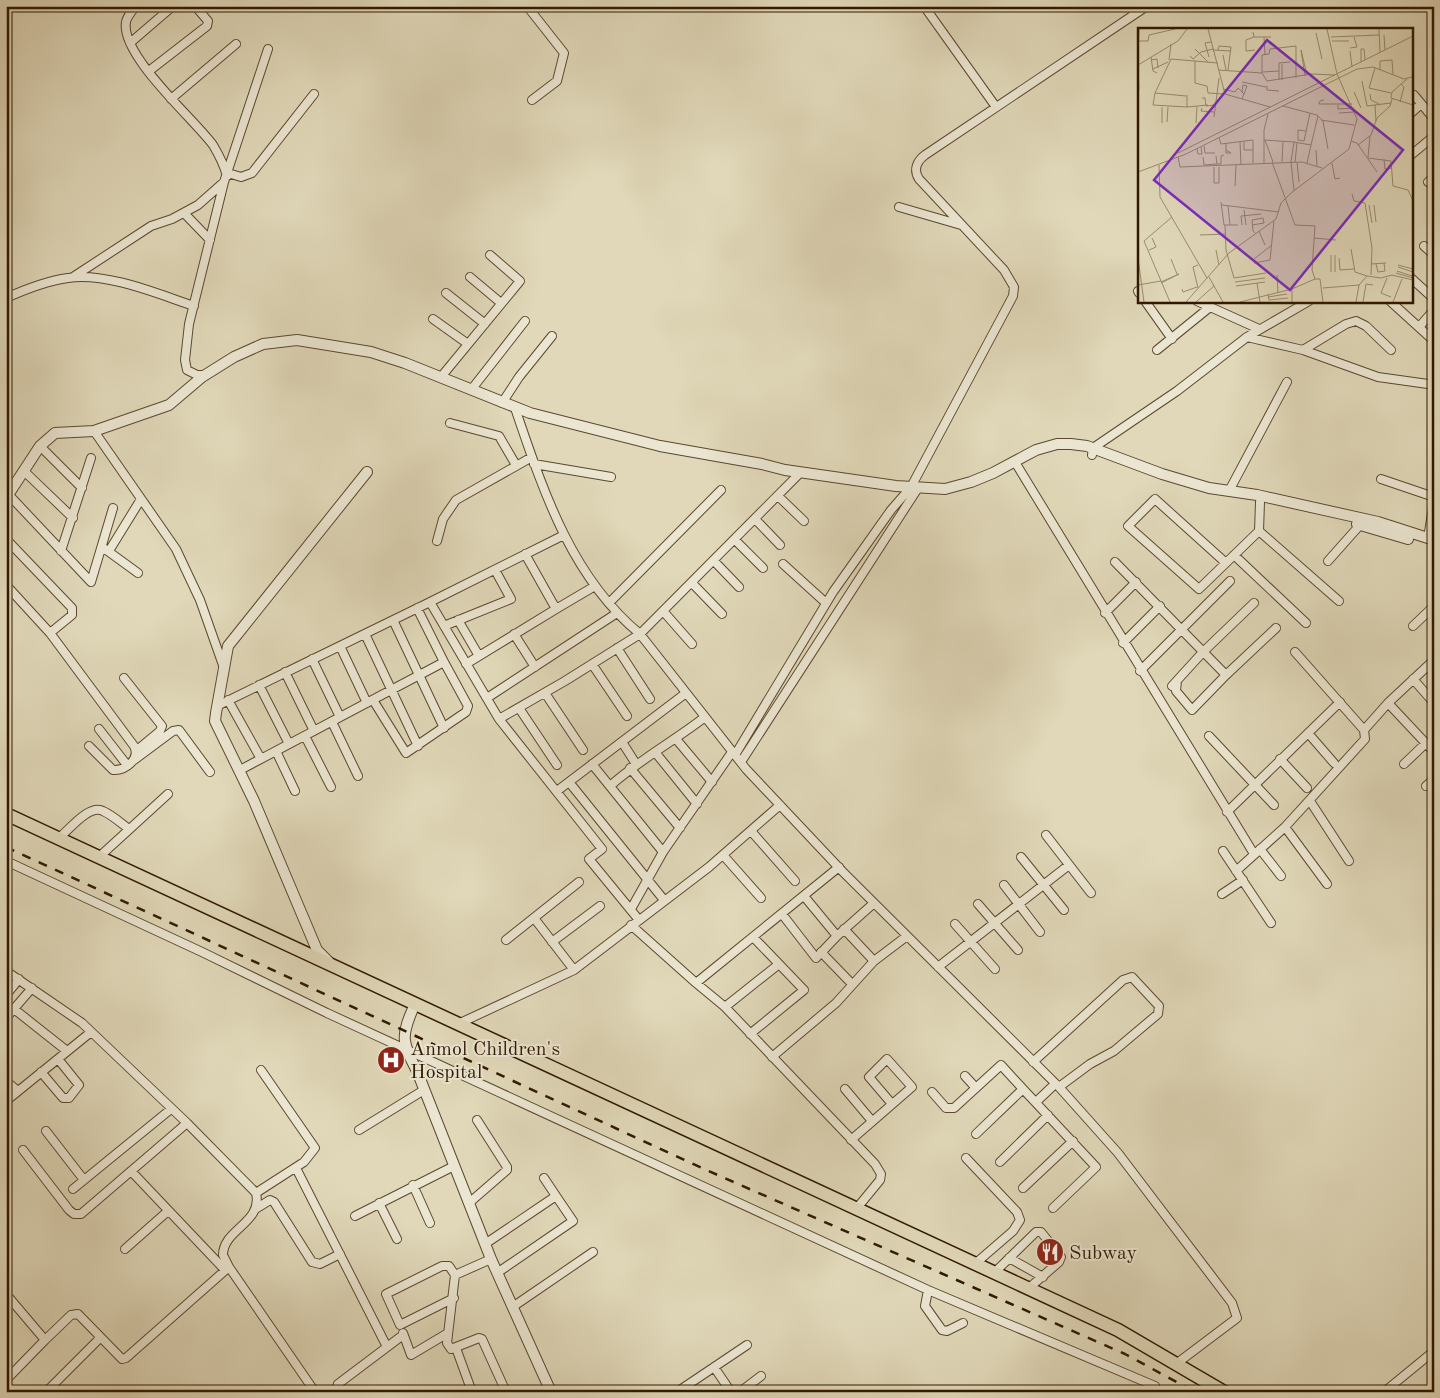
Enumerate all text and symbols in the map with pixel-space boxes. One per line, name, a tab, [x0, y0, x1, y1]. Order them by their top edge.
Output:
inset map	[1138, 28, 1412, 302]
place label: Anmol Children's Hospital	[410, 1040, 560, 1083]
hospital icon: Anmol Children's Hospital	[376, 1045, 406, 1075]
restaurant icon: Subway	[1035, 1237, 1065, 1267]
place label: Subway	[1069, 1244, 1137, 1264]

